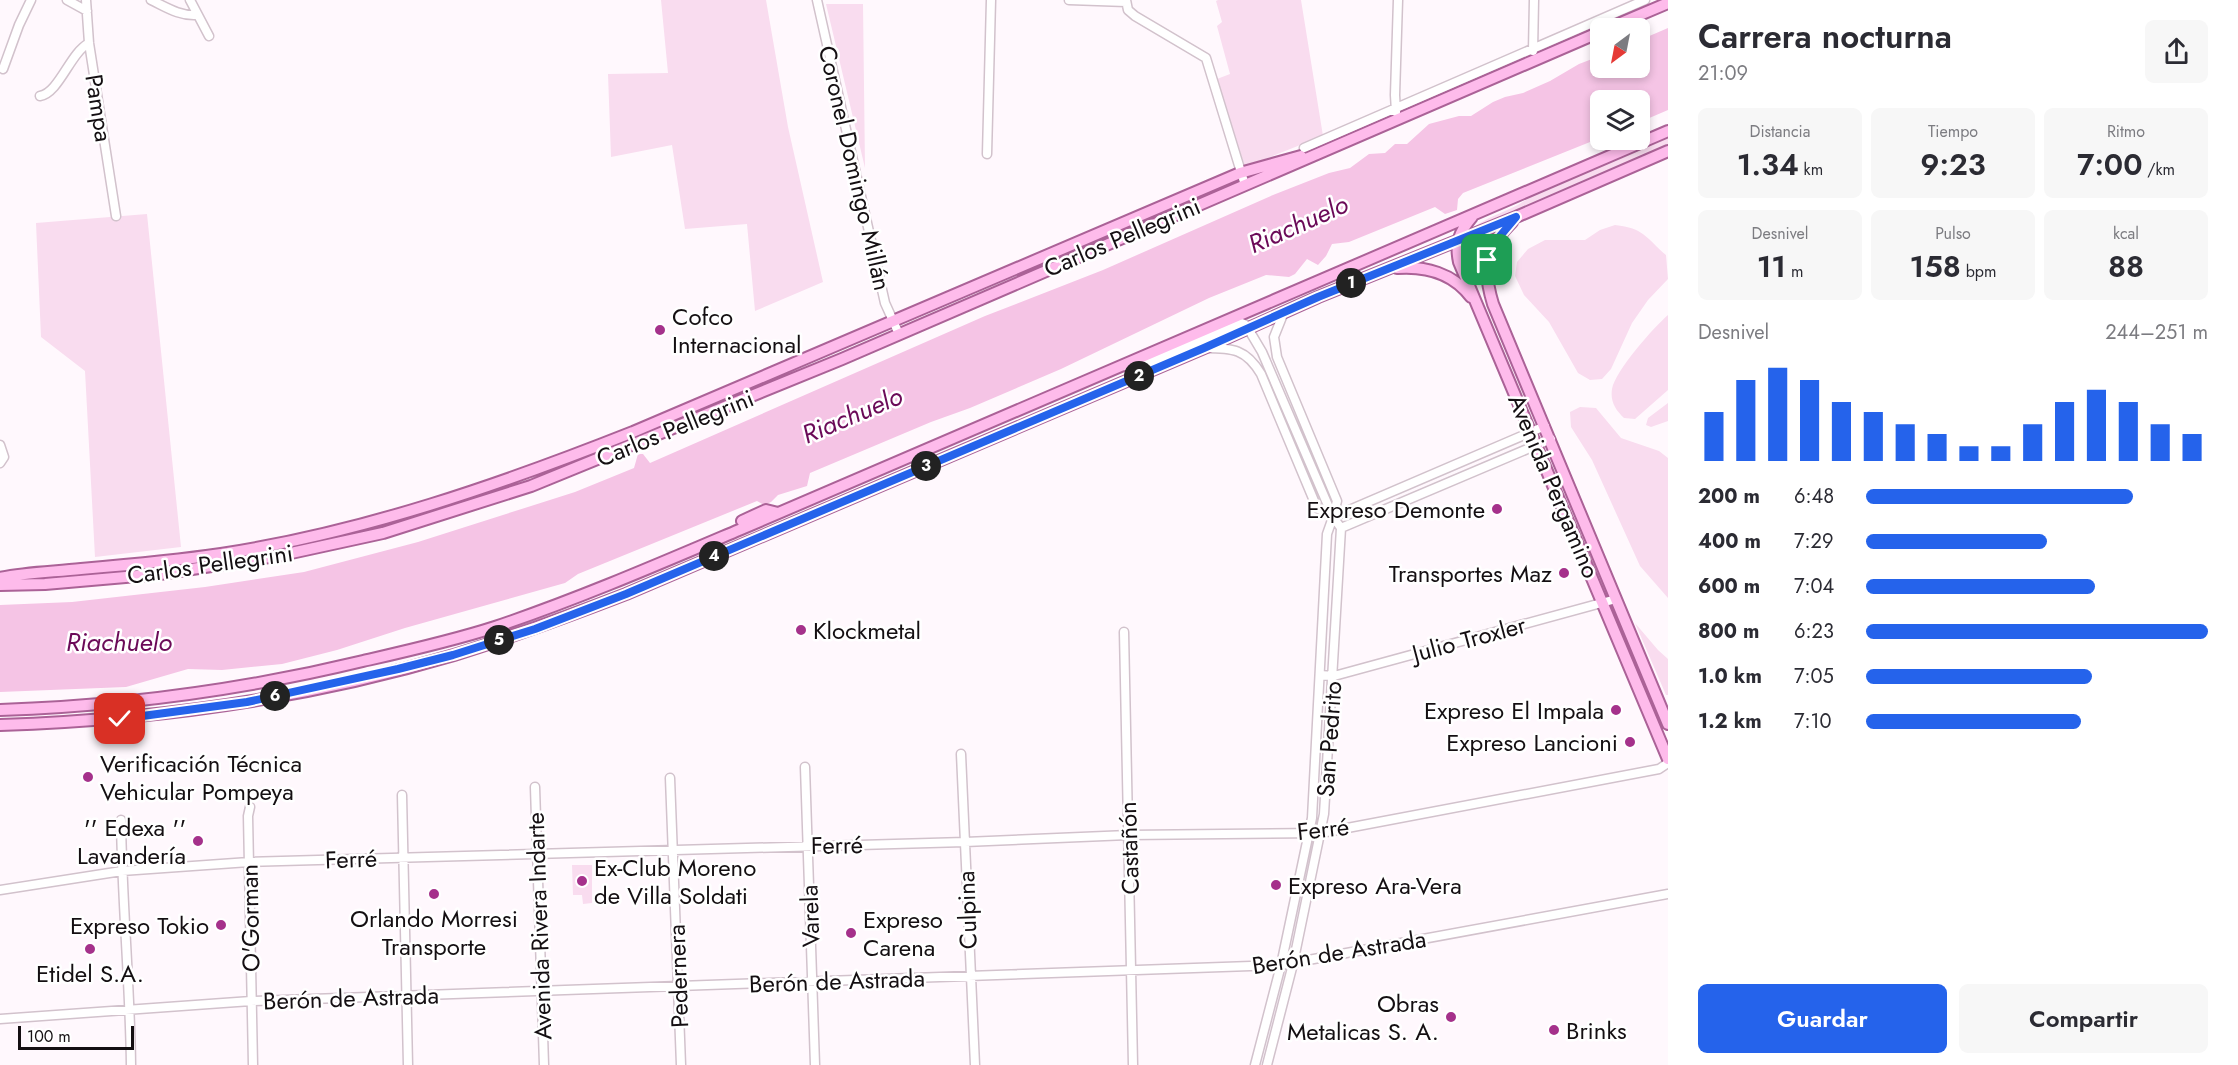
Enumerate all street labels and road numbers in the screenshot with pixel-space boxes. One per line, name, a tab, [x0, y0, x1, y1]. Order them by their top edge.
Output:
street label: Coronel Domingo Millán	[810, 42, 900, 294]
street label: Pampa	[76, 72, 122, 144]
street label: Carlos Pellegrini	[1038, 188, 1206, 286]
street label: Carlos Pellegrini	[591, 381, 759, 475]
street label: Avenida Pergamino	[1499, 388, 1609, 584]
street label: Carlos Pellegrini	[125, 535, 295, 593]
street label: Julio Troxler	[1405, 607, 1531, 672]
street label: San Pedrito	[1307, 680, 1351, 798]
street label: Castañón	[1110, 801, 1148, 895]
street label: Ferré	[1295, 809, 1351, 849]
street label: Avenida Rivera Indarte	[518, 812, 560, 1040]
street label: Ferré	[811, 827, 863, 863]
street label: Ferré	[324, 841, 378, 877]
street label: O'Gorman	[232, 864, 268, 972]
street label: Culpina	[948, 870, 986, 950]
street label: Varela	[791, 884, 829, 948]
street label: Berón de Astrada	[1249, 921, 1429, 983]
street label: Pedernera	[659, 924, 697, 1028]
street label: Berón de Astrada	[748, 960, 926, 1002]
street label: Berón de Astrada	[262, 977, 440, 1019]

